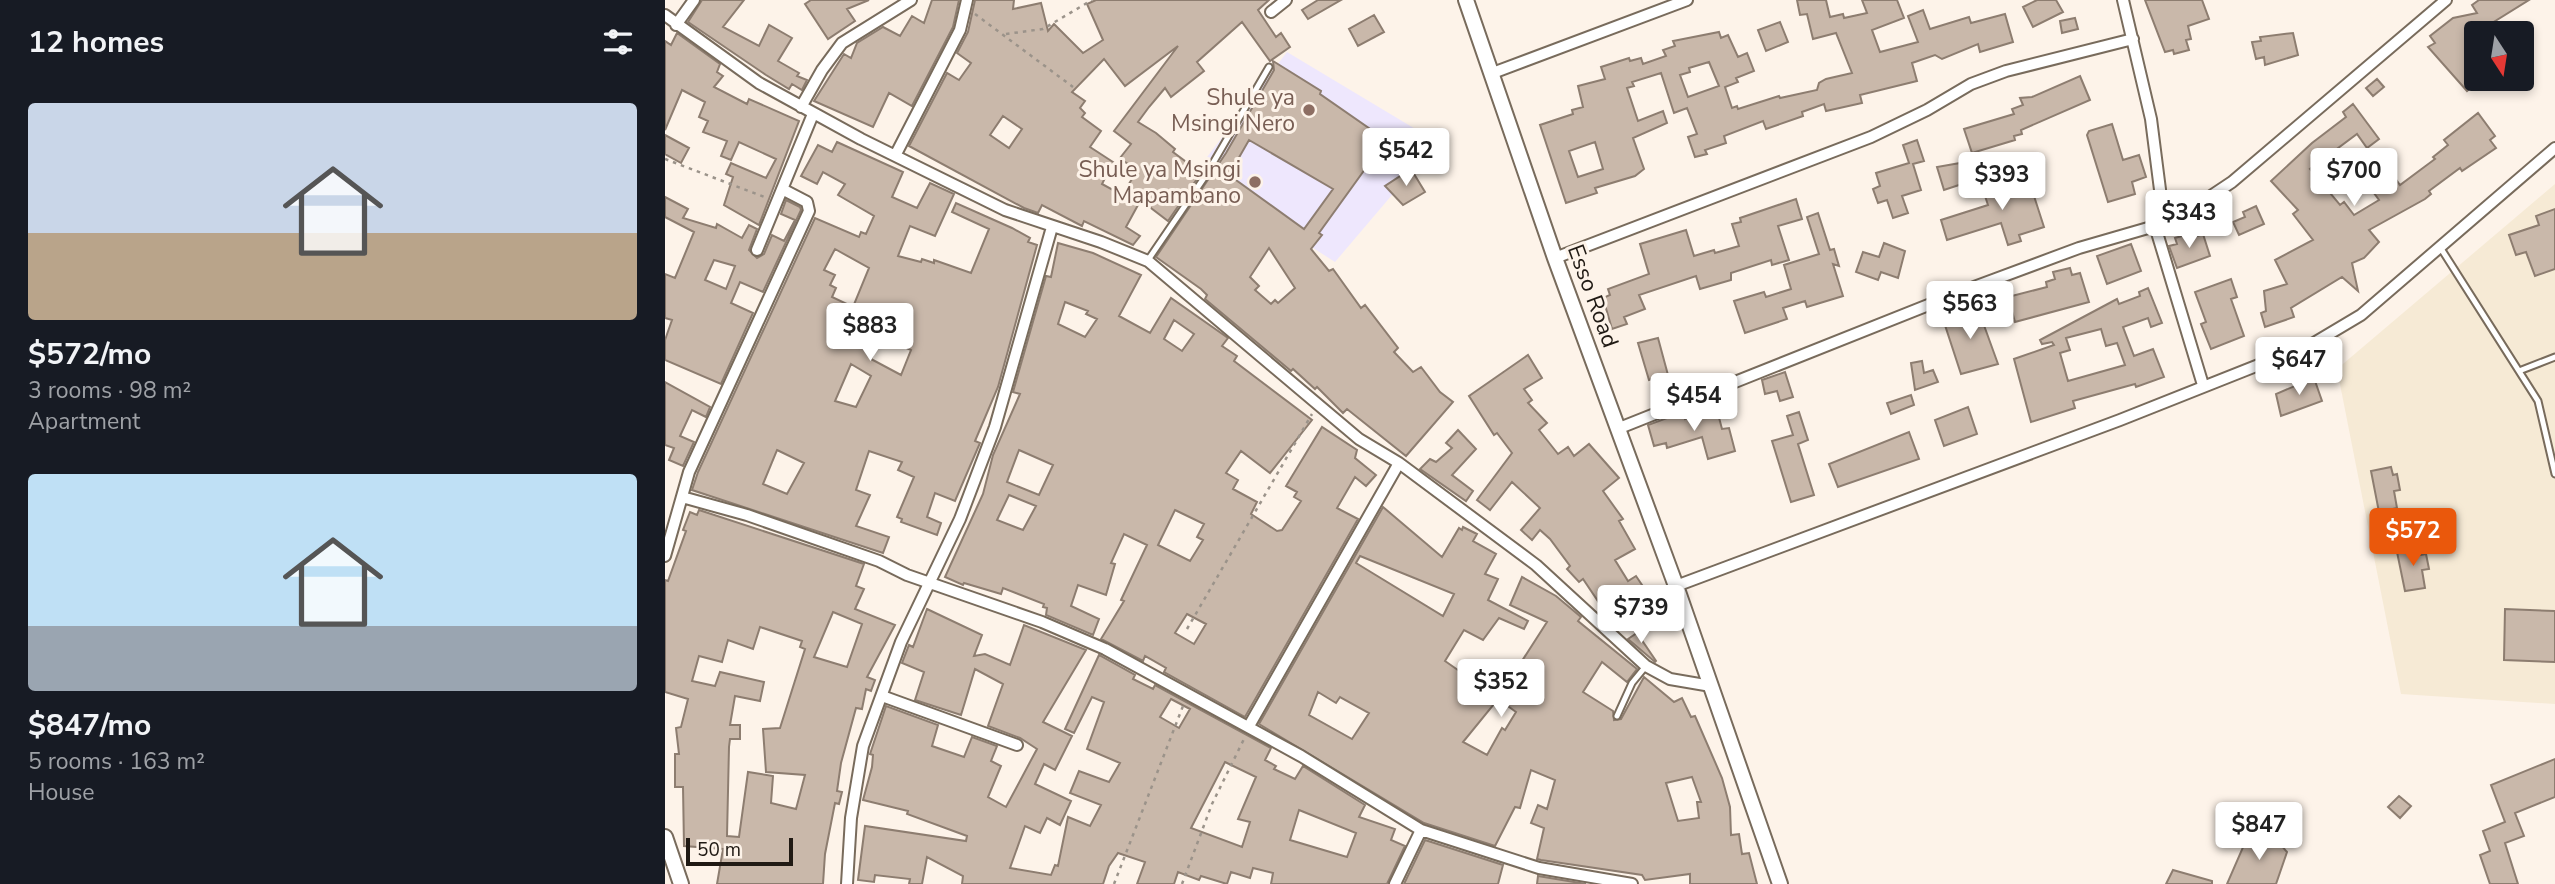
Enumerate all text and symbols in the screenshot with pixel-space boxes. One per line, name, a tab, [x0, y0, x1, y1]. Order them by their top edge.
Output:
north arrow	[2464, 21, 2534, 91]
map controls	[2464, 21, 2534, 91]
text: 12 homes	[28, 22, 164, 63]
icon: filters	[599, 23, 637, 61]
place label: Shule ya Msingi Nero	[1171, 82, 1295, 139]
marker: Shule ya Msingi Nero	[1301, 102, 1317, 118]
pin: $542	[1365, 128, 1447, 188]
text: $542	[1378, 135, 1434, 166]
icon: home	[270, 148, 396, 274]
pin: $700	[2313, 148, 2395, 208]
pin: $393	[1961, 152, 2043, 212]
place label: Shule ya Msingi Mapambano	[1078, 154, 1241, 211]
text: $700	[2326, 155, 2382, 186]
text: $393	[1974, 159, 2030, 190]
marker: Shule ya Msingi Mapambano	[1247, 174, 1263, 190]
pin: $343	[2148, 190, 2230, 250]
text: $343	[2161, 197, 2217, 228]
street label: Esso Road	[1560, 240, 1626, 352]
pin: $563	[1929, 282, 2011, 341]
text: $563	[1942, 288, 1998, 319]
pin: $883	[829, 304, 911, 363]
text: $883	[842, 310, 898, 341]
text: $572/mo	[28, 334, 151, 375]
pin: $647	[2258, 338, 2340, 397]
text: $647	[2271, 344, 2327, 375]
pin: $454	[1653, 374, 1735, 433]
text: 3 rooms · 98 m²	[28, 375, 191, 406]
text: $454	[1666, 380, 1722, 411]
text: Apartment	[28, 406, 140, 437]
pin: $572	[2372, 508, 2454, 568]
text: $572	[2385, 515, 2441, 546]
icon: home	[270, 519, 396, 645]
pin: $739	[1600, 586, 1682, 645]
text: $739	[1613, 592, 1669, 623]
pin: $352	[1460, 660, 1542, 719]
text: $352	[1473, 666, 1529, 697]
text: $847/mo	[28, 705, 151, 746]
text: 5 rooms · 163 m²	[28, 746, 205, 777]
text: House	[28, 777, 95, 808]
pin: $847	[2218, 802, 2300, 862]
text: $847	[2231, 809, 2287, 840]
scale bar	[686, 835, 793, 867]
text: 50 m	[697, 837, 741, 863]

